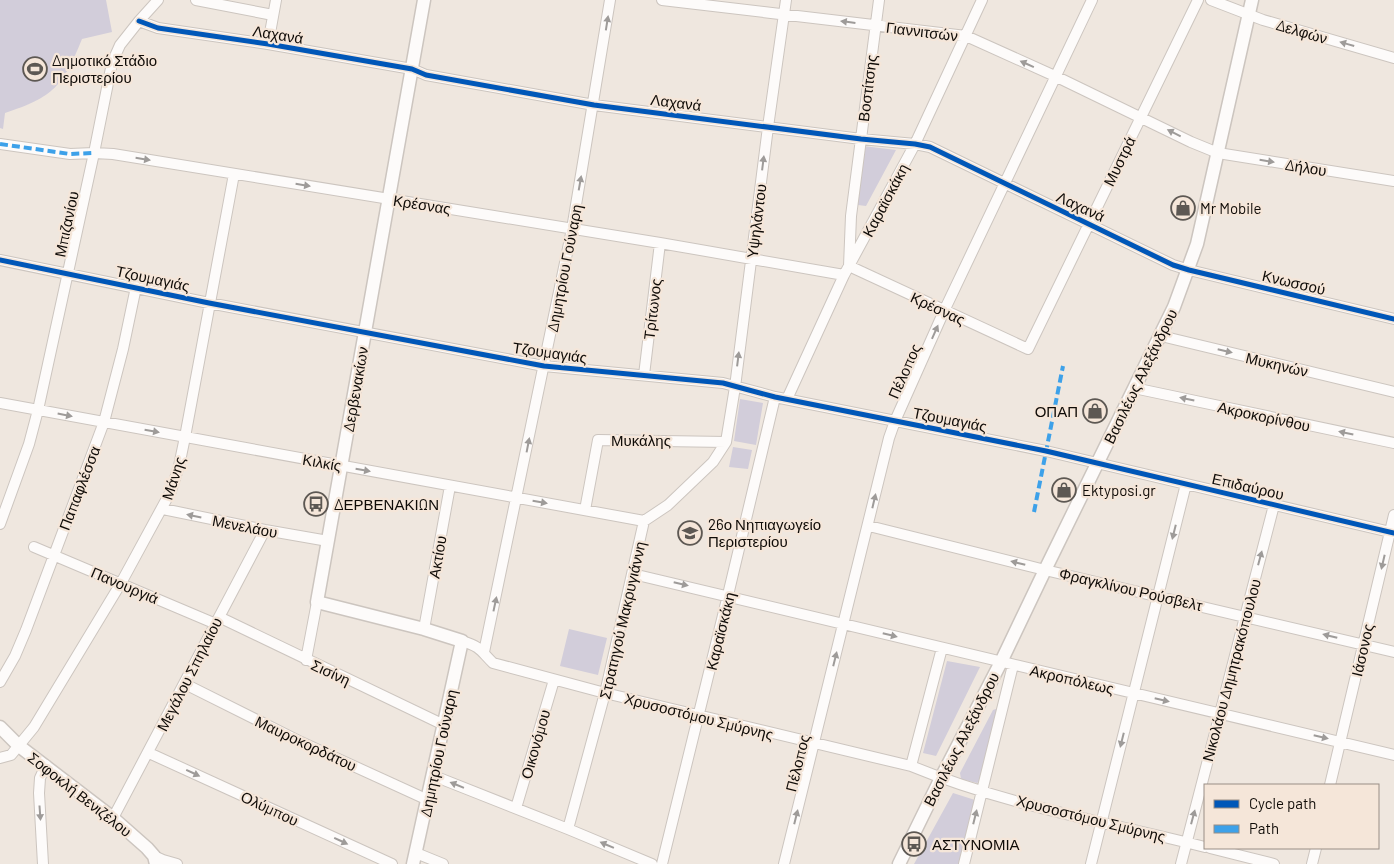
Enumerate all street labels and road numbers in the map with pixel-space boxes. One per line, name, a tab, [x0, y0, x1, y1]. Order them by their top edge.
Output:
street label: Δελφών	[1274, 15, 1330, 47]
street label: Γιαννιτσών	[885, 18, 959, 44]
street label: Λαχανά	[251, 21, 305, 47]
street label: Βοστίτσης	[854, 53, 880, 123]
street label: Λαχανά	[650, 90, 703, 114]
street label: Μυστρά	[1099, 133, 1139, 189]
street label: Δήλου	[1284, 155, 1328, 179]
street label: Καραϊσκάκη	[858, 160, 912, 240]
street label: Υψηλάντου	[743, 183, 769, 259]
street label: Λαχανά	[1054, 187, 1108, 225]
street label: Μπιζανίου	[50, 189, 82, 259]
street label: Κρέσνας	[392, 191, 452, 217]
street label: Δημητρίου Γούναρη	[543, 203, 585, 333]
street label: Τζουμαγιάς	[114, 261, 192, 295]
street label: Κνωσσού	[1261, 266, 1327, 298]
street label: Τρίτωνος	[639, 277, 665, 341]
street label: Κρέσνας	[908, 288, 968, 328]
street label: Βασιλέως Αλεξάνδρου	[1100, 306, 1180, 446]
street label: Τζουμαγιάς	[512, 338, 588, 366]
street label: Πέλοπος	[884, 341, 924, 401]
street label: Δερβενακίων	[339, 345, 371, 433]
street label: Μυκηνών	[1244, 348, 1310, 380]
street label: Ακροκορίνθου	[1216, 397, 1312, 435]
street label: Τζουμαγιάς	[912, 403, 988, 435]
street label: Μυκάλης	[611, 431, 671, 449]
street label: Παπαφλέσσα	[55, 443, 103, 533]
street label: Κιλκίς	[301, 450, 343, 474]
street label: Μάνης	[158, 454, 188, 502]
street label: Επιδαύρου	[1210, 469, 1286, 503]
street label: Μενελάου	[211, 511, 279, 541]
street label: Ακτίου	[424, 534, 450, 580]
street label: Στρατηγού Μακρυγιάννη	[595, 539, 649, 701]
street label: Πανουργιά	[89, 563, 162, 607]
street label: Φραγκλίνου Ρούσβελτ	[1058, 564, 1205, 614]
street label: Νικολάου Δημητρακόπουλου	[1198, 577, 1264, 763]
street label: Καραϊσκάκη	[702, 590, 738, 672]
street label: Μεγάλου Σπηλαίου	[153, 614, 225, 734]
street label: Ιάσονος	[1347, 622, 1377, 678]
street label: Σισίνη	[309, 655, 353, 689]
street label: Ακροπόλεως	[1028, 661, 1116, 697]
street label: Βασιλέως Αλεξάνδρου	[919, 669, 1003, 809]
street label: Δημητρίου Γούναρη	[416, 688, 460, 818]
street label: Χρυσοστόμου Σμύρνης	[623, 689, 775, 743]
street label: Οικονόμου	[517, 707, 553, 781]
street label: Μαυροκορδάτου	[252, 712, 360, 774]
street label: Πέλοπος	[781, 732, 813, 794]
street label: Σοφοκλή Βενιζέλου	[25, 748, 135, 840]
street label: Ολύμπου	[238, 787, 302, 829]
street label: Χρυσοστόμου Σμύρνης	[1015, 791, 1167, 845]

